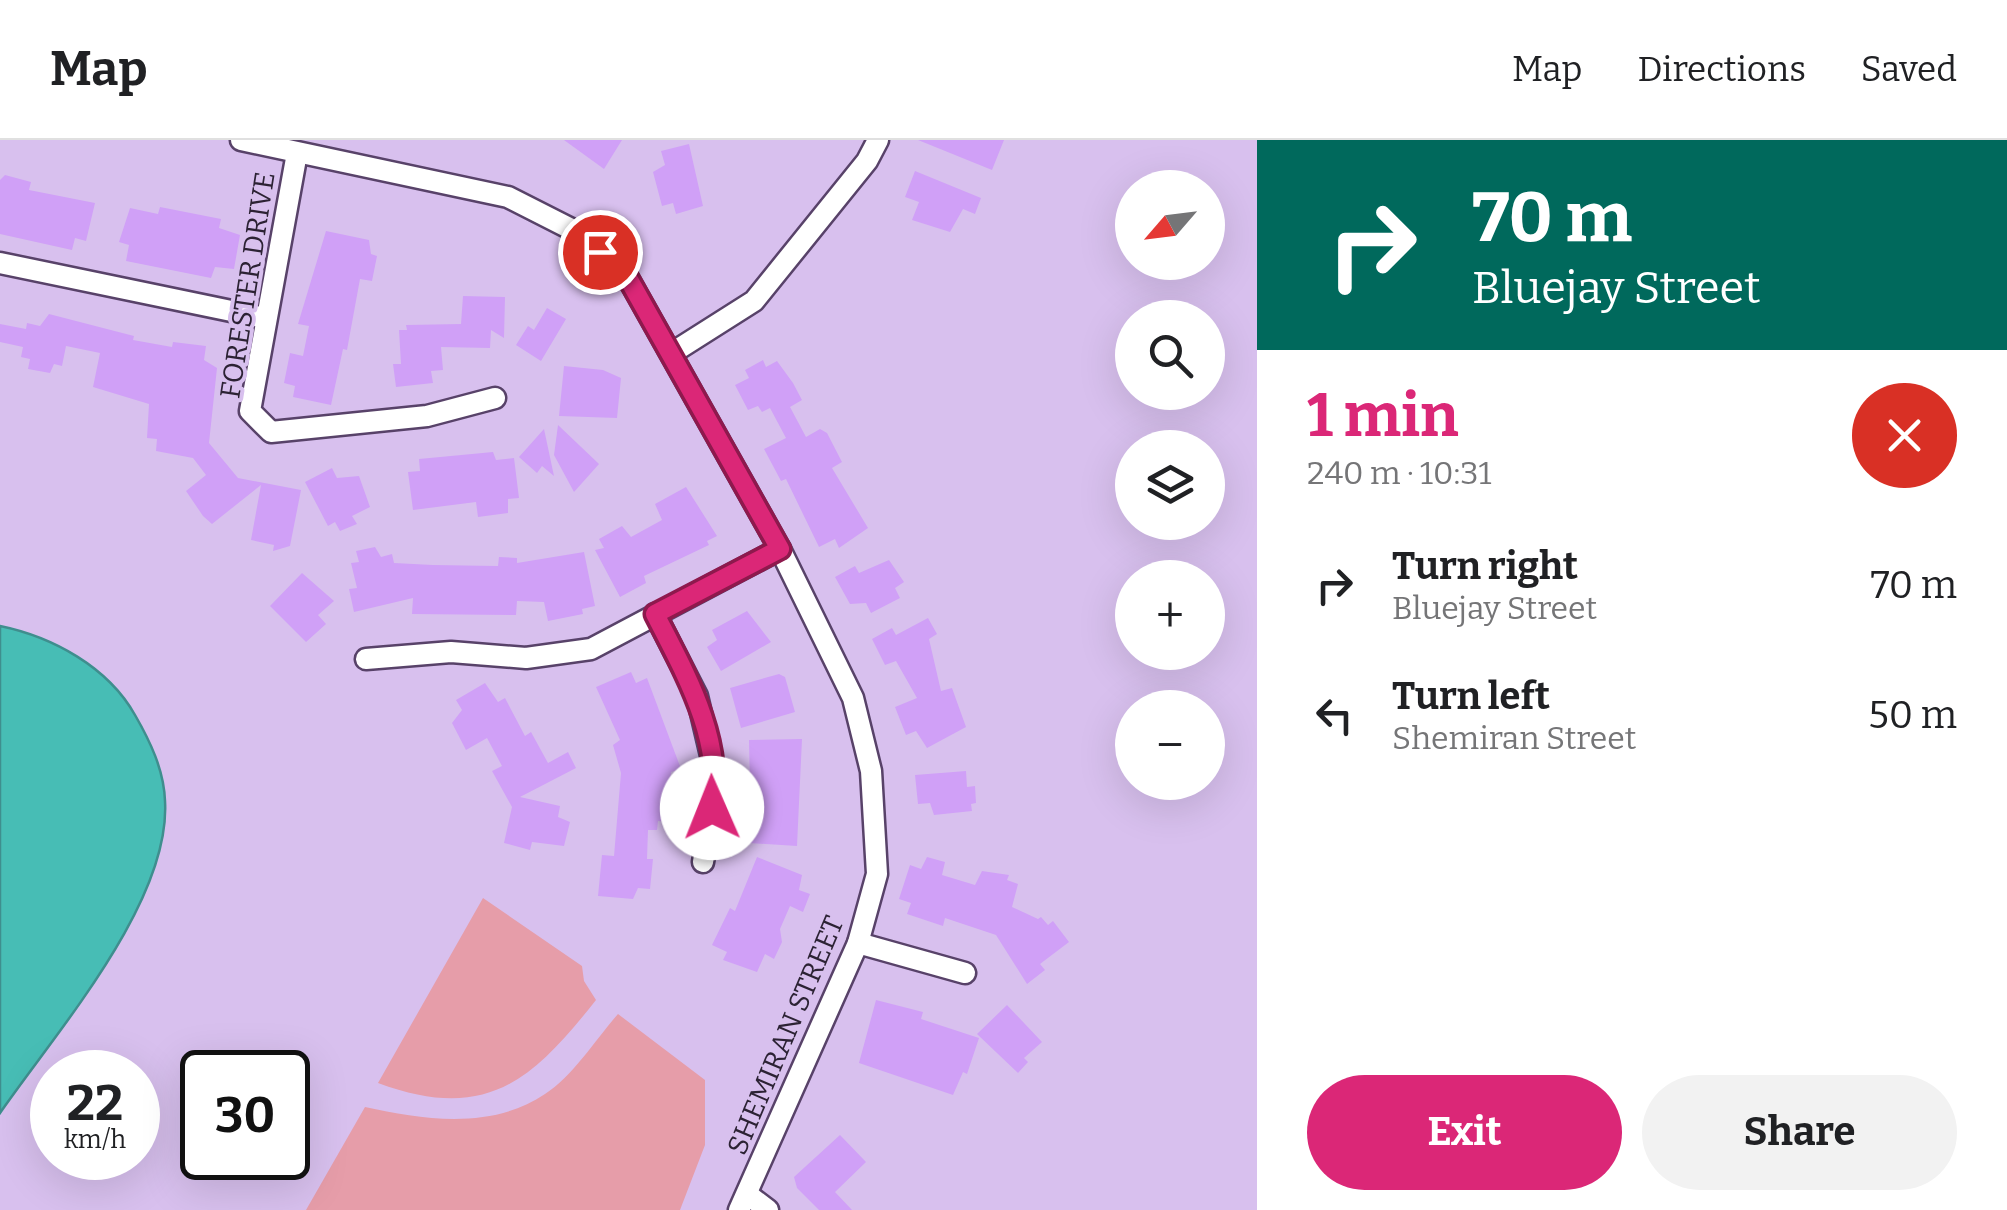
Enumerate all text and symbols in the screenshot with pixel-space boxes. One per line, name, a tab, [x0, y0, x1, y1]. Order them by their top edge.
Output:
text: Map	[50, 40, 147, 98]
text: Map	[1512, 48, 1582, 90]
text: Directions	[1637, 48, 1806, 90]
text: Saved	[1861, 48, 1957, 90]
street label: FORESTER DRIVE	[213, 170, 282, 401]
north arrow	[1115, 170, 1225, 280]
map controls	[1115, 170, 1225, 800]
text: 70 m	[1472, 176, 1632, 260]
icon: right	[1307, 180, 1437, 310]
pin	[558, 210, 643, 295]
icon: arrive	[573, 225, 628, 280]
text: Bluejay Street	[1472, 261, 1760, 315]
button: search	[1115, 300, 1225, 410]
text: 1 min	[1307, 380, 1459, 452]
button: close	[1852, 383, 1957, 488]
button: layers	[1115, 430, 1225, 540]
text: 240 m · 10:31	[1307, 454, 1492, 492]
text: Turn right	[1392, 543, 1578, 589]
icon: right	[1307, 558, 1362, 613]
button: +	[1115, 560, 1225, 670]
text: 70 m	[1870, 562, 1957, 608]
text: Bluejay Street	[1392, 589, 1597, 627]
text: Turn left	[1392, 673, 1550, 719]
icon: left	[1307, 688, 1362, 743]
button: −	[1115, 690, 1225, 800]
text: 50 m	[1868, 692, 1957, 738]
text: Shemiran Street	[1392, 719, 1636, 757]
position arrow	[660, 756, 764, 860]
street label: SHEMIRAN STREET	[720, 911, 851, 1159]
speed limit sign: 30	[180, 1050, 310, 1180]
text: 22	[67, 1073, 123, 1133]
button: Exit	[1307, 1075, 1622, 1190]
button: Share	[1642, 1075, 1957, 1190]
text: km/h	[64, 1125, 126, 1155]

